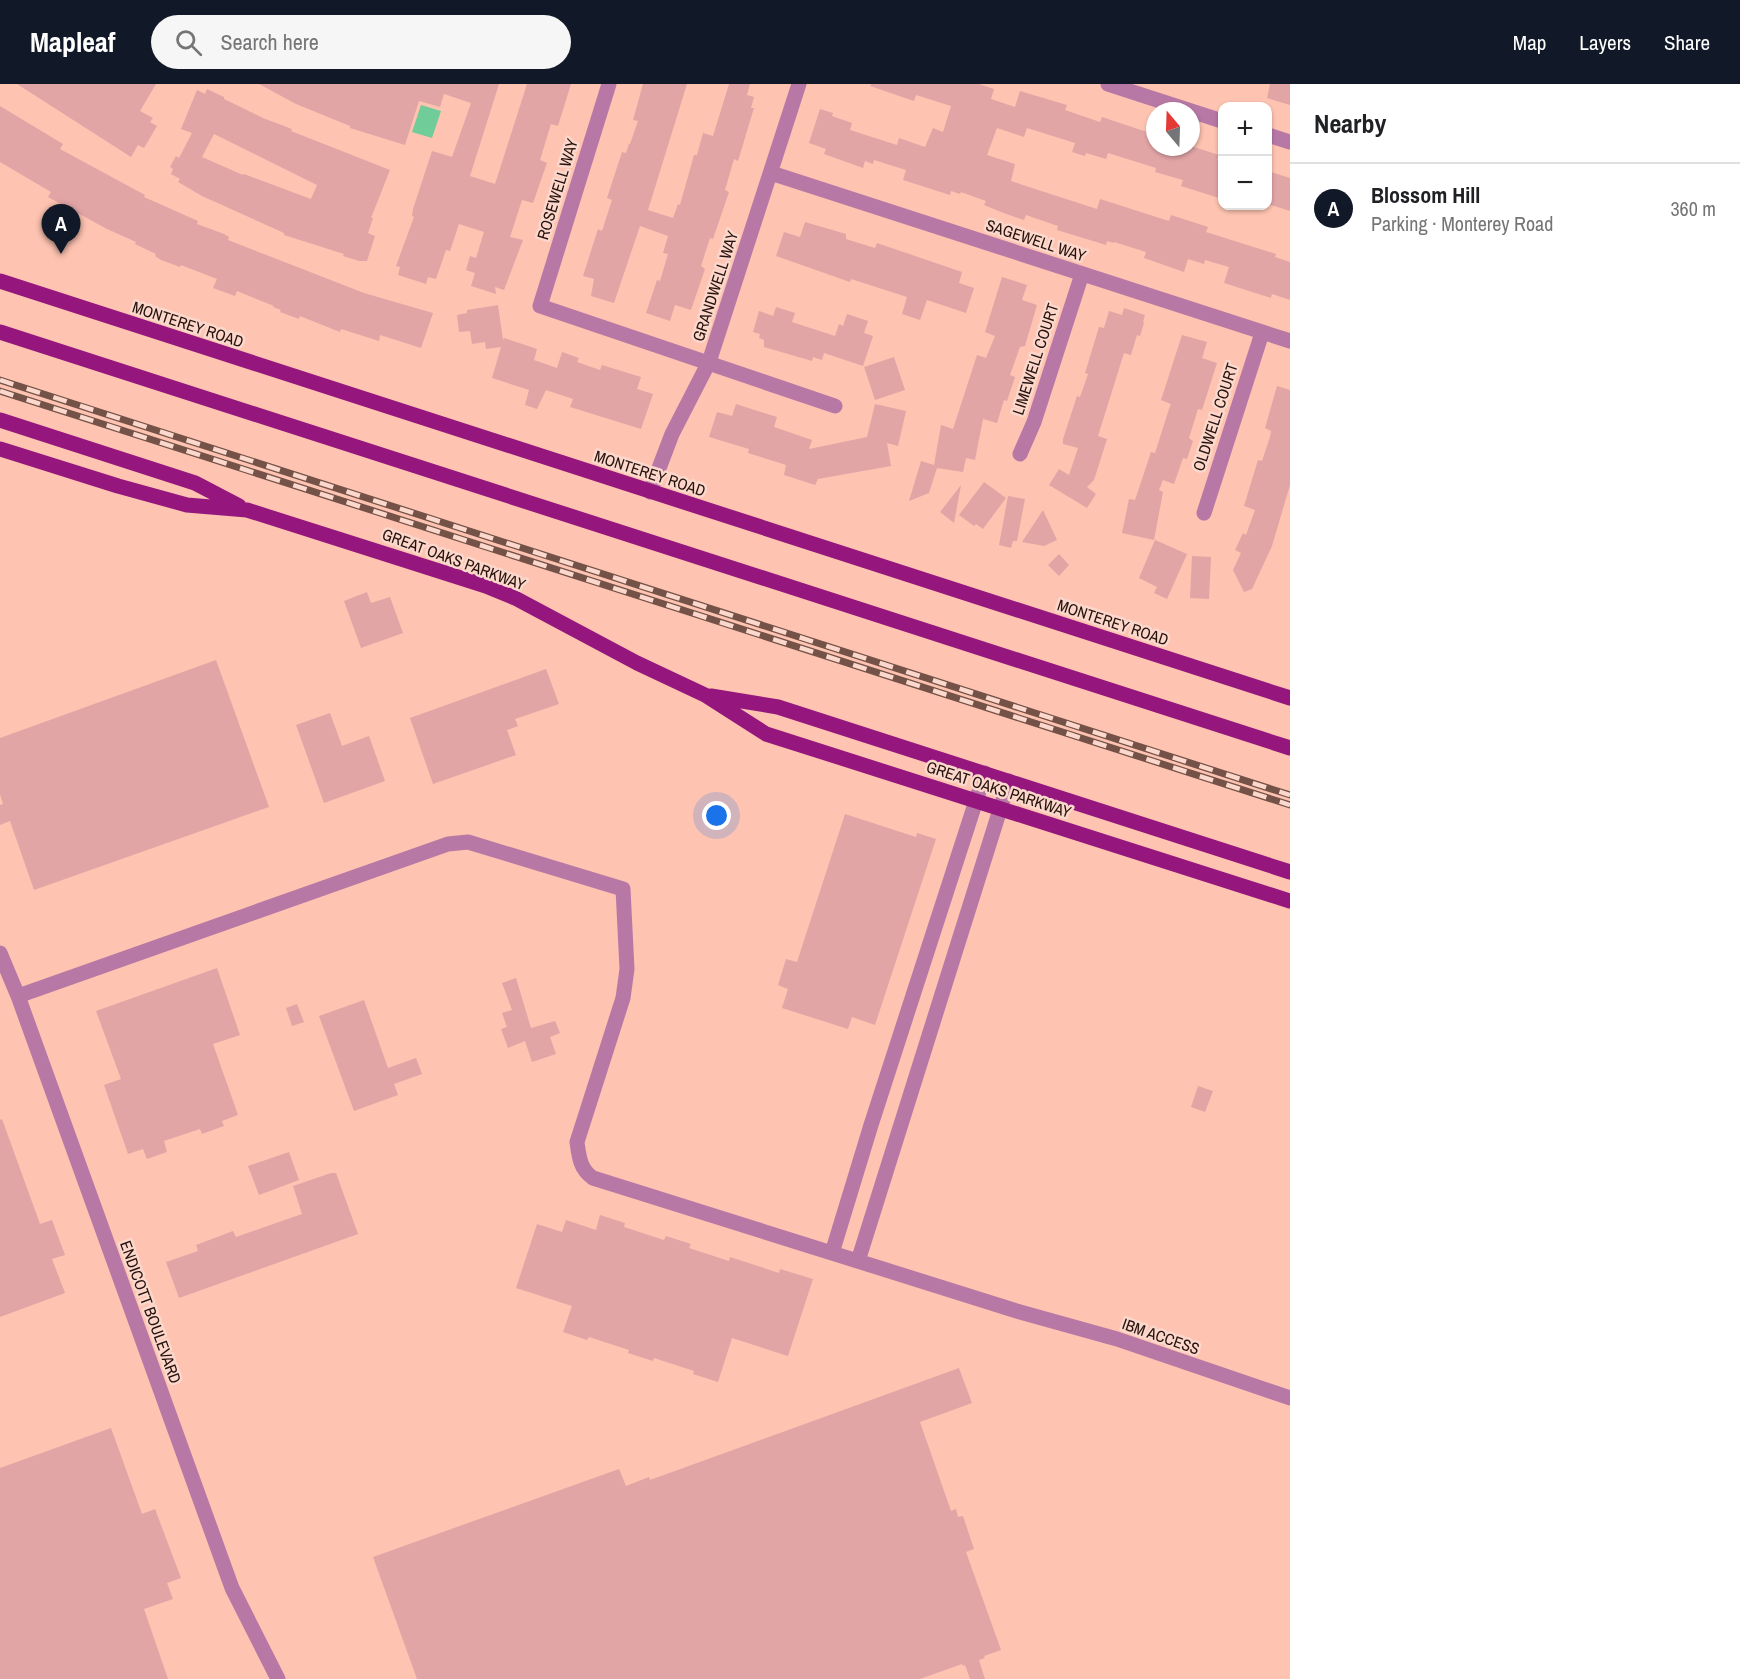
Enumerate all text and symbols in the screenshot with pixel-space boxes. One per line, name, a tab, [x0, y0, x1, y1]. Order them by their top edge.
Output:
search box	[151, 15, 571, 69]
text: Mapleaf	[30, 23, 115, 61]
icon: search	[172, 26, 205, 59]
text: Search here	[220, 27, 319, 57]
text: Map	[1513, 28, 1546, 57]
text: Layers	[1579, 28, 1631, 57]
text: Share	[1664, 28, 1710, 57]
north arrow	[1146, 102, 1200, 156]
map controls	[1218, 102, 1272, 210]
button: +	[1218, 102, 1272, 156]
text: Nearby	[1314, 106, 1386, 141]
street label: ROSEWELL WAY	[531, 136, 583, 242]
button: −	[1218, 156, 1272, 210]
text: Blossom Hill	[1371, 180, 1480, 210]
text: A	[1328, 195, 1339, 222]
text: 360 m	[1670, 195, 1716, 222]
pin: A	[42, 204, 80, 254]
text: Parking · Monterey Road	[1371, 210, 1553, 237]
street label: SAGEWELL WAY	[983, 213, 1089, 267]
street label: GRANDWELL WAY	[687, 228, 743, 344]
street label: MONTEREY ROAD	[130, 296, 246, 352]
street label: LIMEWELL COURT	[1007, 300, 1063, 418]
street label: OLDWELL COURT	[1187, 360, 1243, 474]
street label: MONTEREY ROAD	[592, 445, 708, 501]
street label: GREAT OAKS PARKWAY	[379, 523, 529, 595]
street label: MONTEREY ROAD	[1055, 594, 1171, 650]
street label: GREAT OAKS PARKWAY	[924, 755, 1074, 823]
your location	[702, 801, 731, 830]
street label: ENDICOTT BOULEVARD	[115, 1238, 187, 1386]
street label: IBM ACCESS	[1119, 1313, 1203, 1360]

